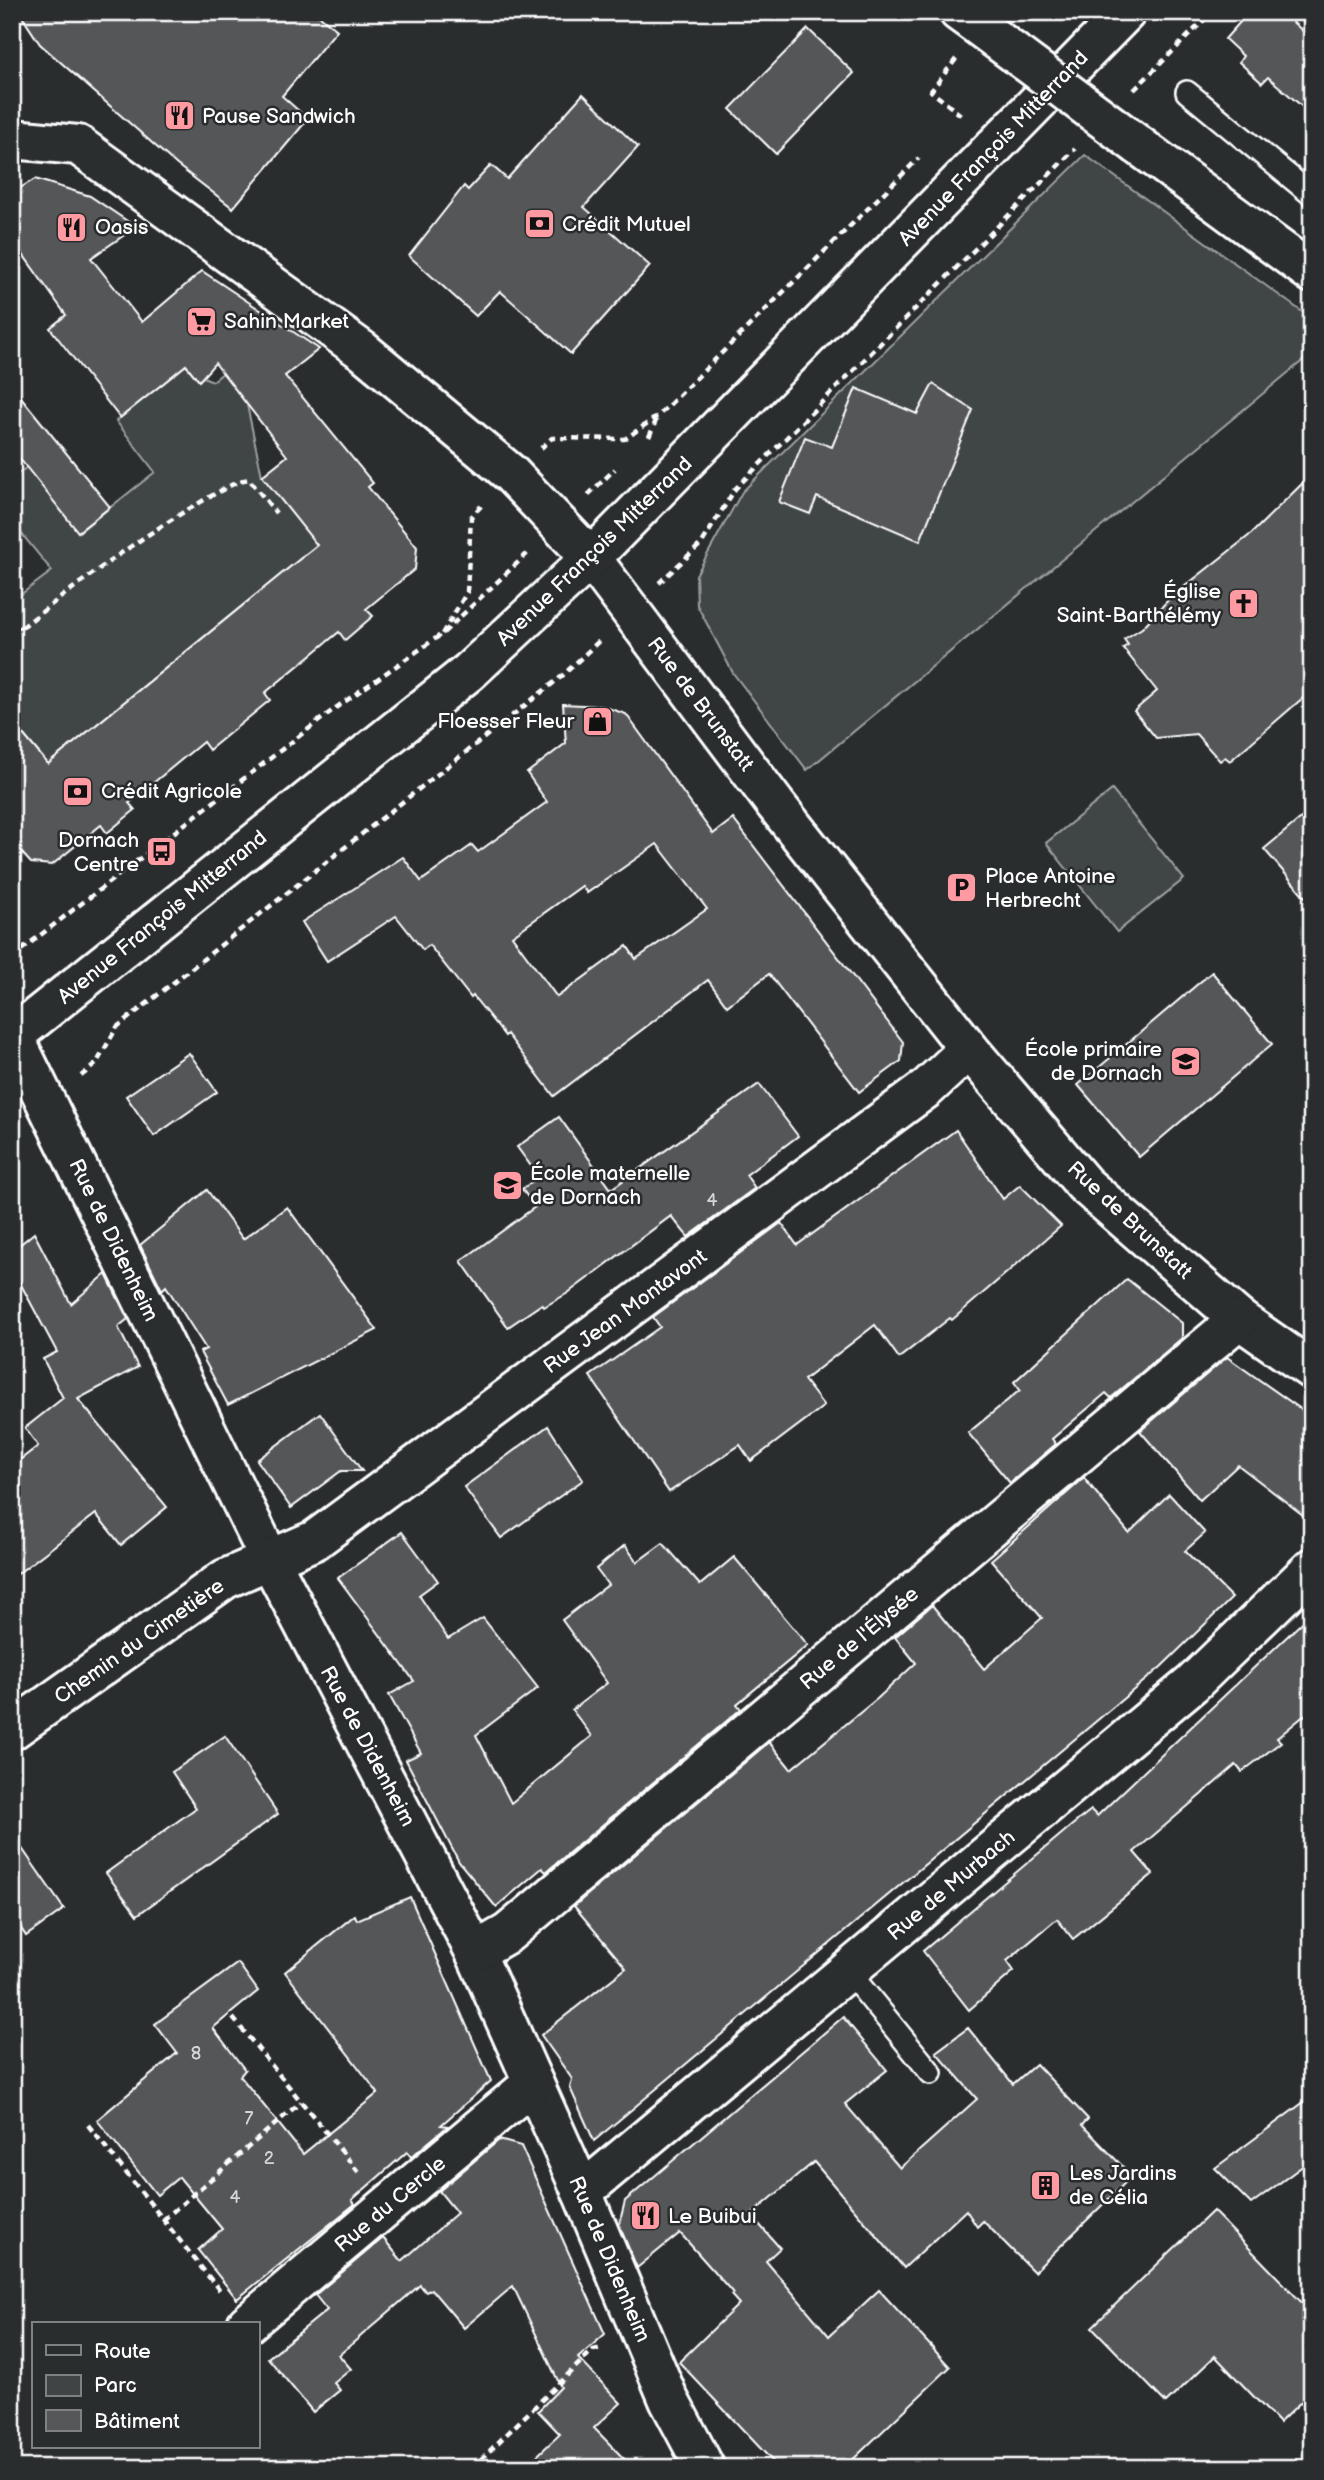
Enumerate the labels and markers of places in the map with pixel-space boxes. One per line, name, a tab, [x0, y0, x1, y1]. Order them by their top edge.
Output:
restaurant icon: Pause Sandwich	[162, 99, 196, 133]
place label: Pause Sandwich	[202, 104, 356, 129]
bank icon: Crédit Mutuel	[522, 207, 556, 241]
restaurant icon: Oasis	[55, 210, 89, 244]
place label: Crédit Mutuel	[562, 212, 691, 237]
place label: Oasis	[95, 215, 148, 240]
supermarket icon: Sahin Market	[184, 304, 218, 338]
place label: Sahin Market	[224, 309, 350, 334]
place label: Église Saint-Barthélémy	[1057, 579, 1221, 628]
church icon: Église Saint-Barthélémy	[1227, 586, 1261, 620]
shop icon: Floesser Fleur	[580, 704, 614, 738]
place label: Floesser Fleur	[437, 709, 574, 734]
bank icon: Crédit Agricole	[61, 774, 95, 808]
place label: Crédit Agricole	[101, 779, 242, 804]
place label: Dornach Centre	[58, 828, 139, 877]
bus stop icon: Dornach Centre	[145, 835, 179, 869]
place label: Place Antoine Herbrecht	[985, 864, 1116, 913]
parking icon: Place Antoine Herbrecht	[945, 871, 979, 905]
place label: École primaire de Dornach	[1024, 1037, 1162, 1086]
school or university icon: École primaire de Dornach	[1168, 1044, 1202, 1078]
place label: École maternelle de Dornach	[530, 1161, 690, 1210]
school or university icon: École maternelle de Dornach	[490, 1168, 524, 1202]
place label: Les Jardins de Célia	[1069, 2161, 1177, 2210]
building icon: Les Jardins de Célia	[1029, 2168, 1063, 2202]
restaurant icon: Le Buibui	[628, 2199, 662, 2233]
place label: Le Buibui	[668, 2204, 757, 2229]

